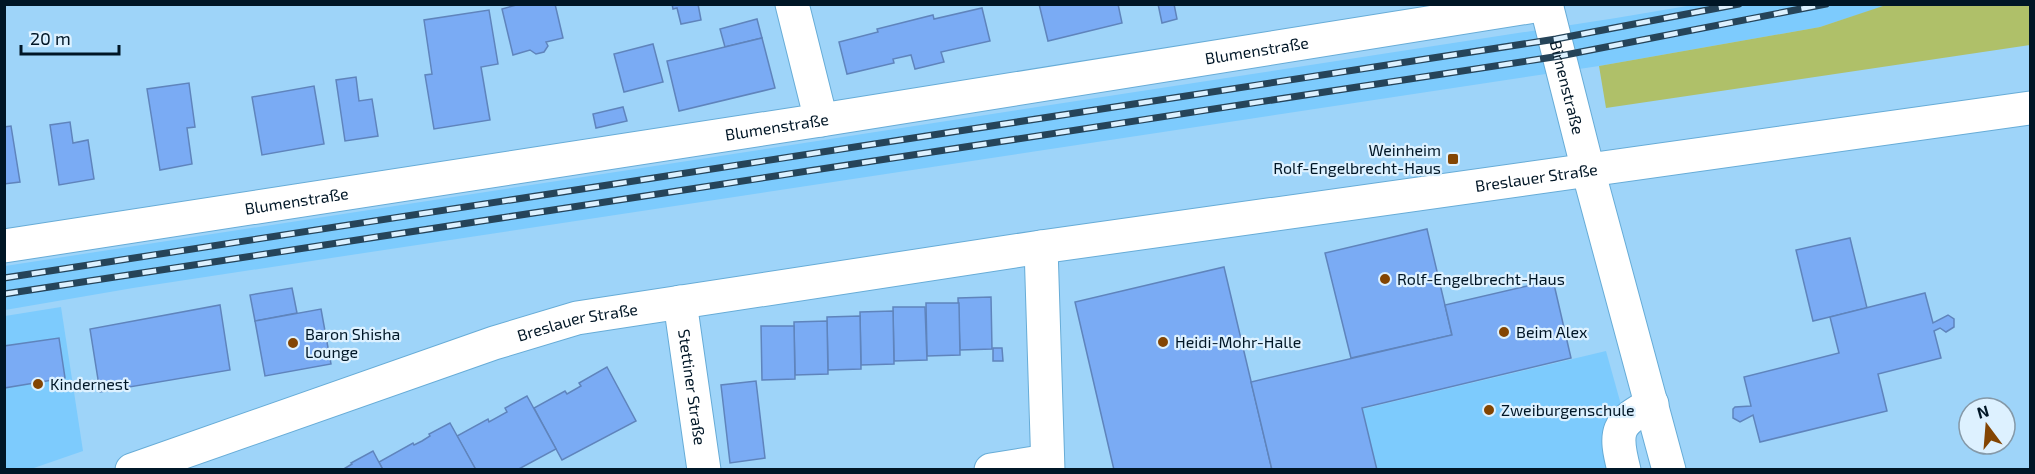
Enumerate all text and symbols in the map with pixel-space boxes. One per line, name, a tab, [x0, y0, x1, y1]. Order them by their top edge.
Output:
scale bar	[21, 18, 118, 56]
text: 20 m	[30, 27, 71, 49]
street label: Blumenstraße	[1204, 32, 1310, 68]
street label: Birnenstraße	[1547, 38, 1589, 136]
street label: Blumenstraße	[724, 109, 830, 144]
place label: Weinheim Rolf-Engelbrecht-Haus	[1273, 140, 1441, 177]
marker: Weinheim Rolf-Engelbrecht-Haus	[1446, 152, 1460, 166]
street label: Breslauer Straße	[1474, 159, 1599, 195]
street label: Blumenstraße	[243, 183, 350, 218]
place label: Rolf-Engelbrecht-Haus	[1397, 269, 1565, 288]
marker: Rolf-Engelbrecht-Haus	[1378, 272, 1392, 286]
street label: Breslauer Straße	[515, 299, 639, 345]
place label: Beim Alex	[1516, 322, 1588, 341]
place label: Baron Shisha Lounge	[305, 324, 400, 361]
marker: Beim Alex	[1497, 325, 1511, 339]
street label: Stettiner Straße	[675, 328, 710, 446]
place label: Heidi-Mohr-Halle	[1175, 332, 1301, 351]
marker: Heidi-Mohr-Halle	[1156, 335, 1170, 349]
marker: Baron Shisha Lounge	[286, 336, 300, 350]
place label: Kindernest	[50, 374, 129, 393]
marker: Kindernest	[31, 377, 45, 391]
north arrow	[1957, 396, 2017, 456]
place label: Zweiburgenschule	[1501, 400, 1635, 419]
text: N	[1975, 400, 1991, 422]
marker: Zweiburgenschule	[1482, 403, 1496, 417]

